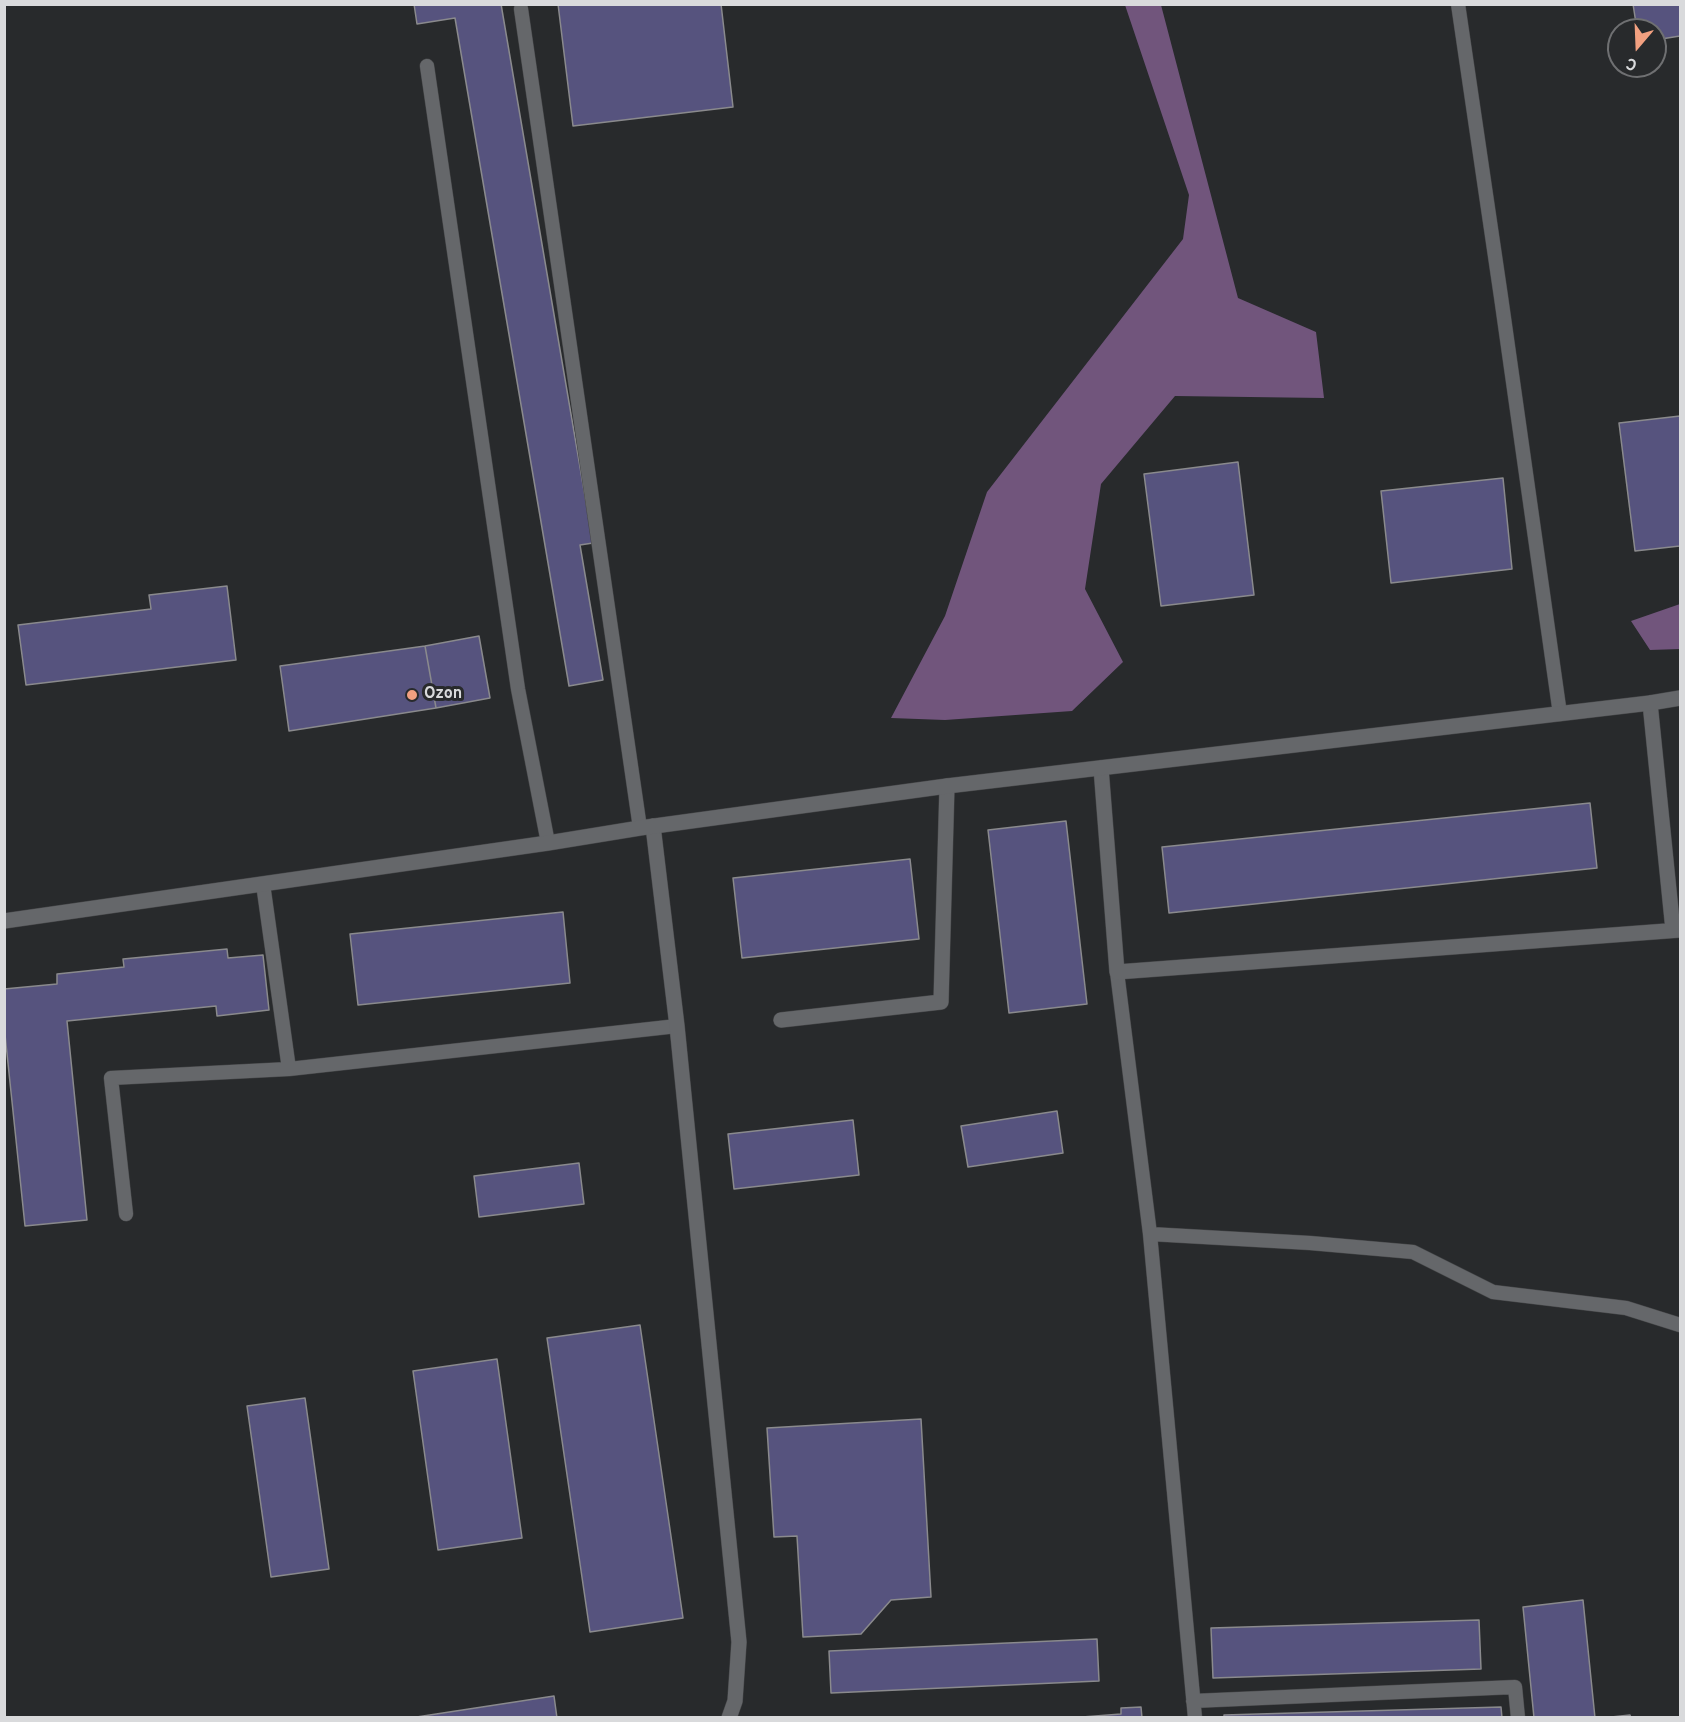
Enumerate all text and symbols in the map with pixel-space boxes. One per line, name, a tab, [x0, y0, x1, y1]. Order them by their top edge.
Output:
north arrow	[1607, 18, 1667, 78]
text: С	[1624, 52, 1640, 74]
place label: Ozon	[424, 685, 462, 705]
marker: Ozon	[405, 688, 419, 702]

